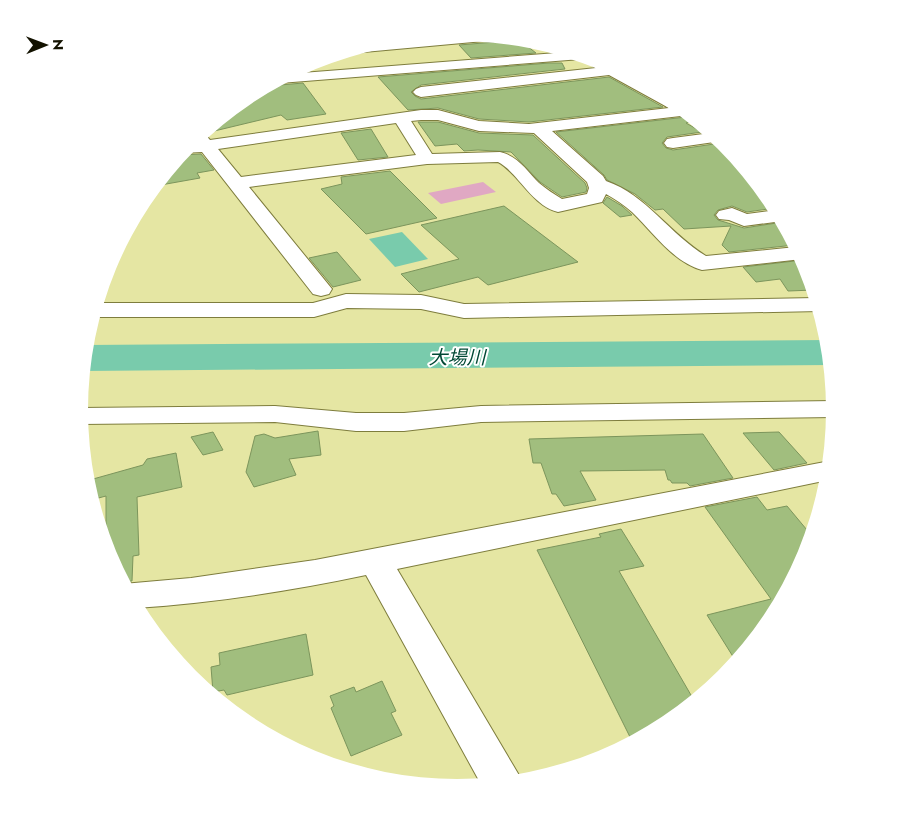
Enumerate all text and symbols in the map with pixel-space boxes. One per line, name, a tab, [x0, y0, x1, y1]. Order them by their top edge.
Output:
north arrow	[20, 20, 70, 70]
text: N	[48, 39, 68, 51]
water label: 大場川	[428, 344, 487, 371]

